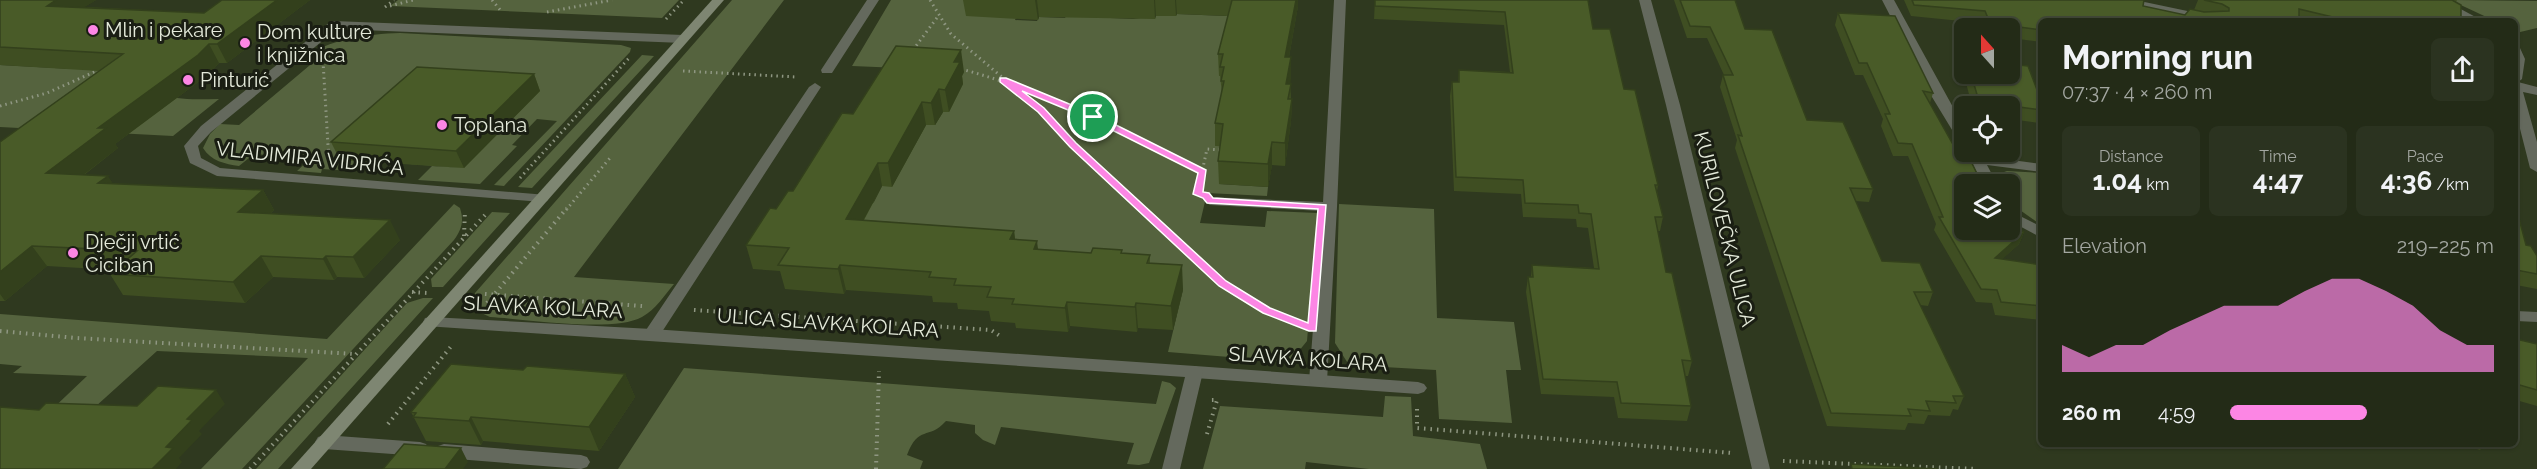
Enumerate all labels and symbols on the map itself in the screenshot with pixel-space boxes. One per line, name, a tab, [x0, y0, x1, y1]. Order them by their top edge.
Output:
place label: Mlin i pekare	[105, 18, 223, 42]
north arrow	[1954, 18, 2020, 84]
place label: Dom kulture i knjižnica	[257, 20, 372, 67]
marker: Mlin i pekare	[86, 23, 100, 37]
marker: Dom kulture i knjižnica	[238, 36, 252, 50]
place label: Pinturić	[200, 68, 269, 92]
marker: Pinturić	[181, 73, 195, 87]
pin	[1067, 91, 1118, 142]
place label: Toplana	[454, 113, 527, 137]
marker: Toplana	[435, 118, 449, 132]
street label: KURILOVEČKA ULICA	[1689, 129, 1762, 330]
street label: VLADIMIRA VIDRIĆA	[215, 136, 406, 180]
place label: Dječji vrtić Ciciban	[85, 230, 180, 277]
marker: Dječji vrtić Ciciban	[66, 246, 80, 260]
street label: SLAVKA KOLARA	[463, 291, 624, 323]
street label: ULICA SLAVKA KOLARA	[716, 303, 940, 343]
street label: SLAVKA KOLARA	[1228, 341, 1389, 377]

